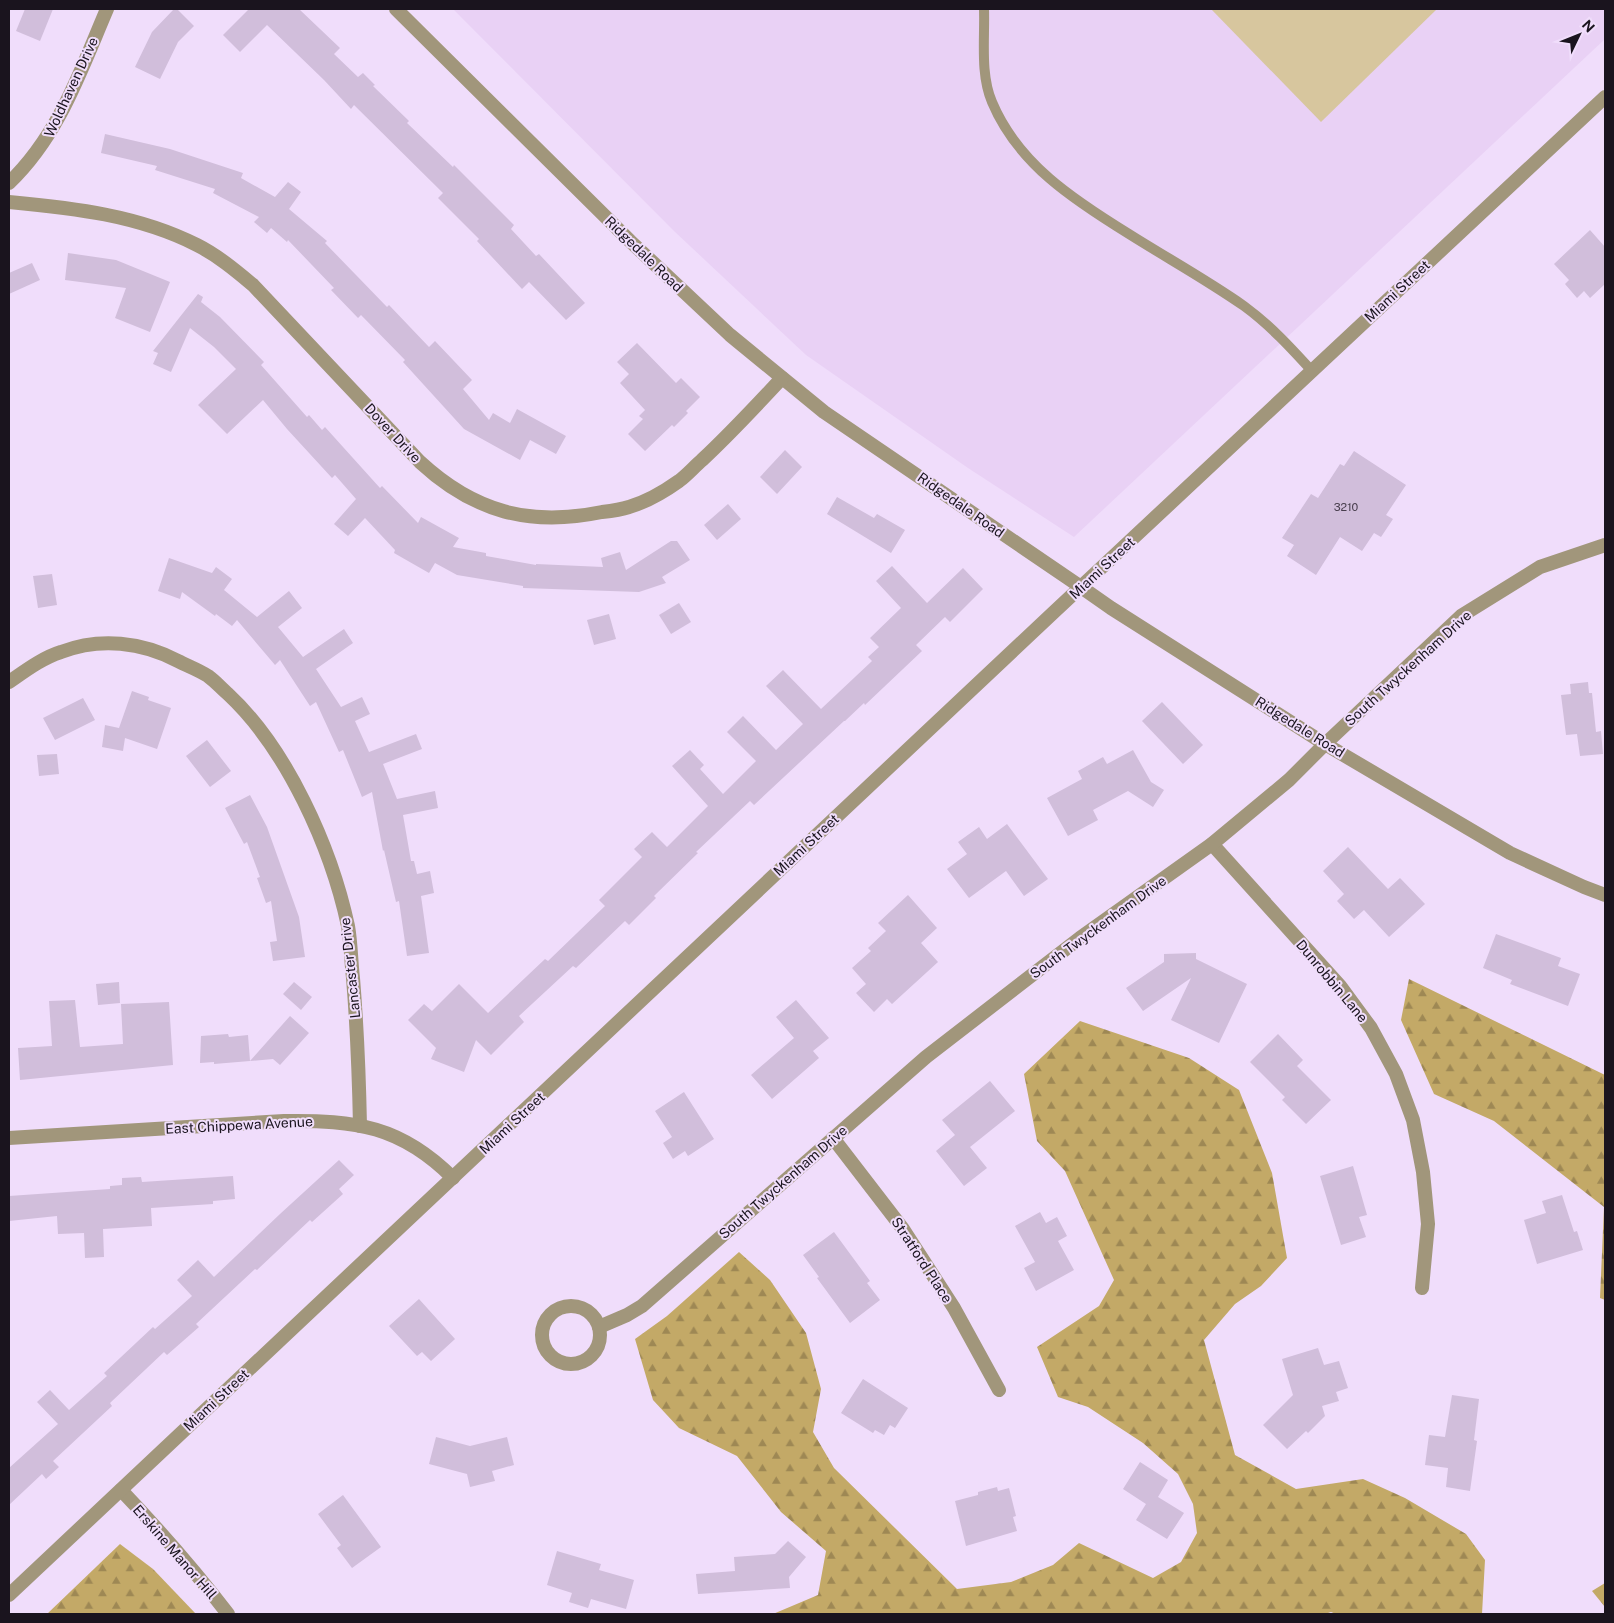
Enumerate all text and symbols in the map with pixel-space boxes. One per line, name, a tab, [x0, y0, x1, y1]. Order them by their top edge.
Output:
north arrow	[1554, 10, 1604, 60]
text: N	[1579, 17, 1598, 36]
street label: Woldhaven Drive	[41, 34, 101, 139]
street label: Ridgedale Road	[602, 213, 686, 295]
street label: Miami Street	[1361, 257, 1433, 325]
street label: Dover Drive	[362, 400, 424, 466]
street label: Ridgedale Road	[915, 469, 1007, 541]
house number: 3210	[1334, 501, 1359, 513]
street label: Miami Street	[1066, 534, 1138, 602]
street label: South Twyckenham Drive	[1342, 607, 1474, 729]
street label: Ridgedale Road	[1253, 693, 1347, 761]
street label: Miami Street	[770, 811, 842, 879]
street label: South Twyckenham Drive	[1027, 872, 1169, 982]
street label: Lancaster Drive	[337, 917, 363, 1019]
street label: Dunrobbin Lane	[1293, 937, 1371, 1025]
street label: Miami Street	[476, 1089, 548, 1157]
street label: East Chippewa Avenue	[165, 1113, 313, 1137]
street label: South Twyckenham Drive	[716, 1122, 850, 1242]
street label: Stratford Place	[888, 1214, 956, 1306]
street label: Miami Street	[180, 1366, 252, 1434]
street label: Erskine Manor Hill	[130, 1502, 220, 1602]

